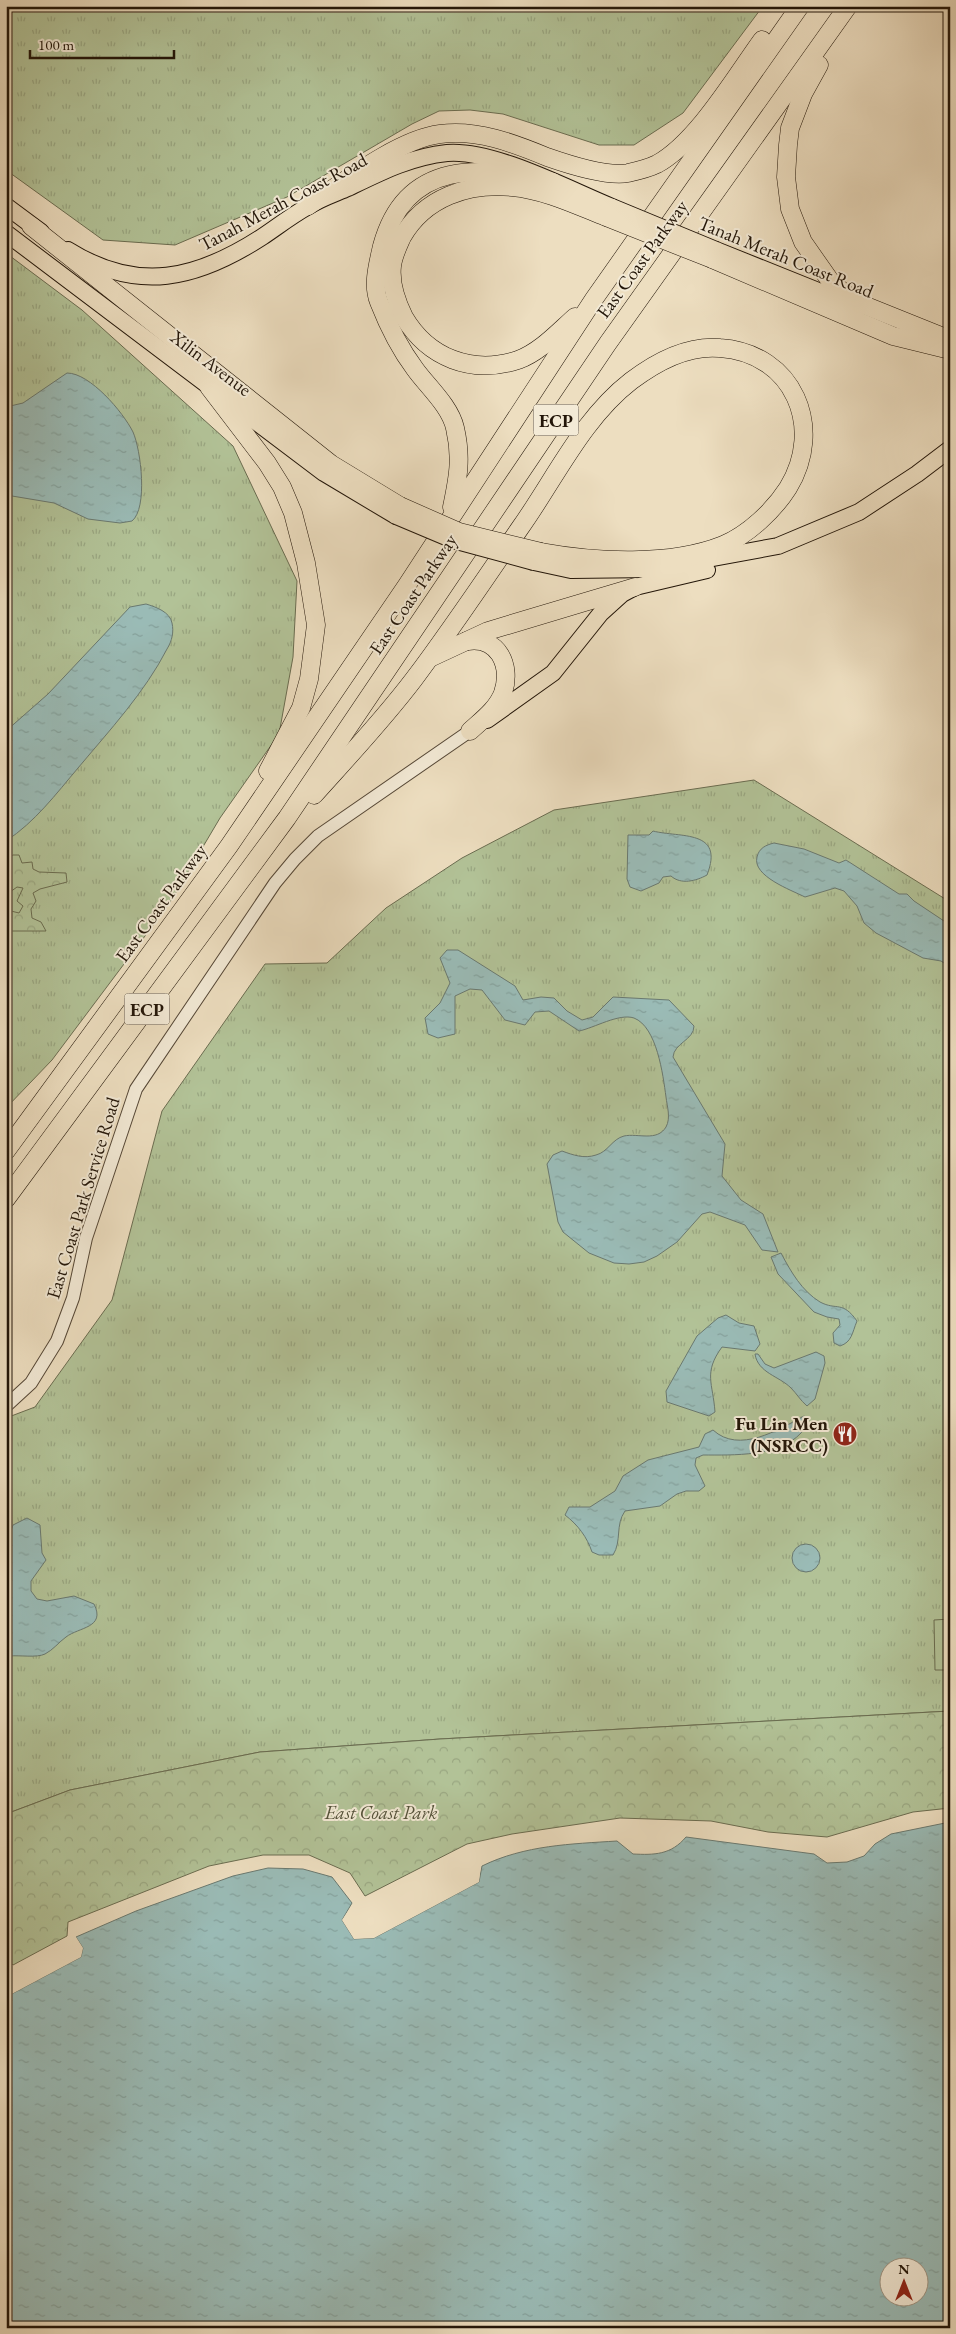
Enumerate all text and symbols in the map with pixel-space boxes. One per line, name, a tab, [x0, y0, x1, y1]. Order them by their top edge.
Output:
scale bar	[30, 28, 174, 60]
text: 100 m	[38, 35, 75, 54]
street label: Tanah Merah Coast Road	[195, 147, 372, 257]
street label: East Coast Parkway	[591, 194, 694, 323]
street label: Tanah Merah Coast Road	[695, 210, 878, 304]
street label: Xilin Avenue	[164, 324, 257, 402]
road number: ECP	[534, 404, 578, 436]
street label: East Coast Parkway	[363, 528, 463, 659]
street label: East Coast Parkway	[110, 838, 213, 967]
road number: ECP	[124, 994, 170, 1024]
street label: East Coast Park Service Road	[40, 1094, 126, 1302]
place label: Fu Lin Men (NSRCC)	[735, 1411, 828, 1458]
restaurant icon: Fu Lin Men (NSRCC)	[832, 1421, 858, 1447]
park label: East Coast Park	[324, 1800, 438, 1825]
north arrow	[878, 2256, 928, 2306]
text: N	[898, 2260, 910, 2278]

